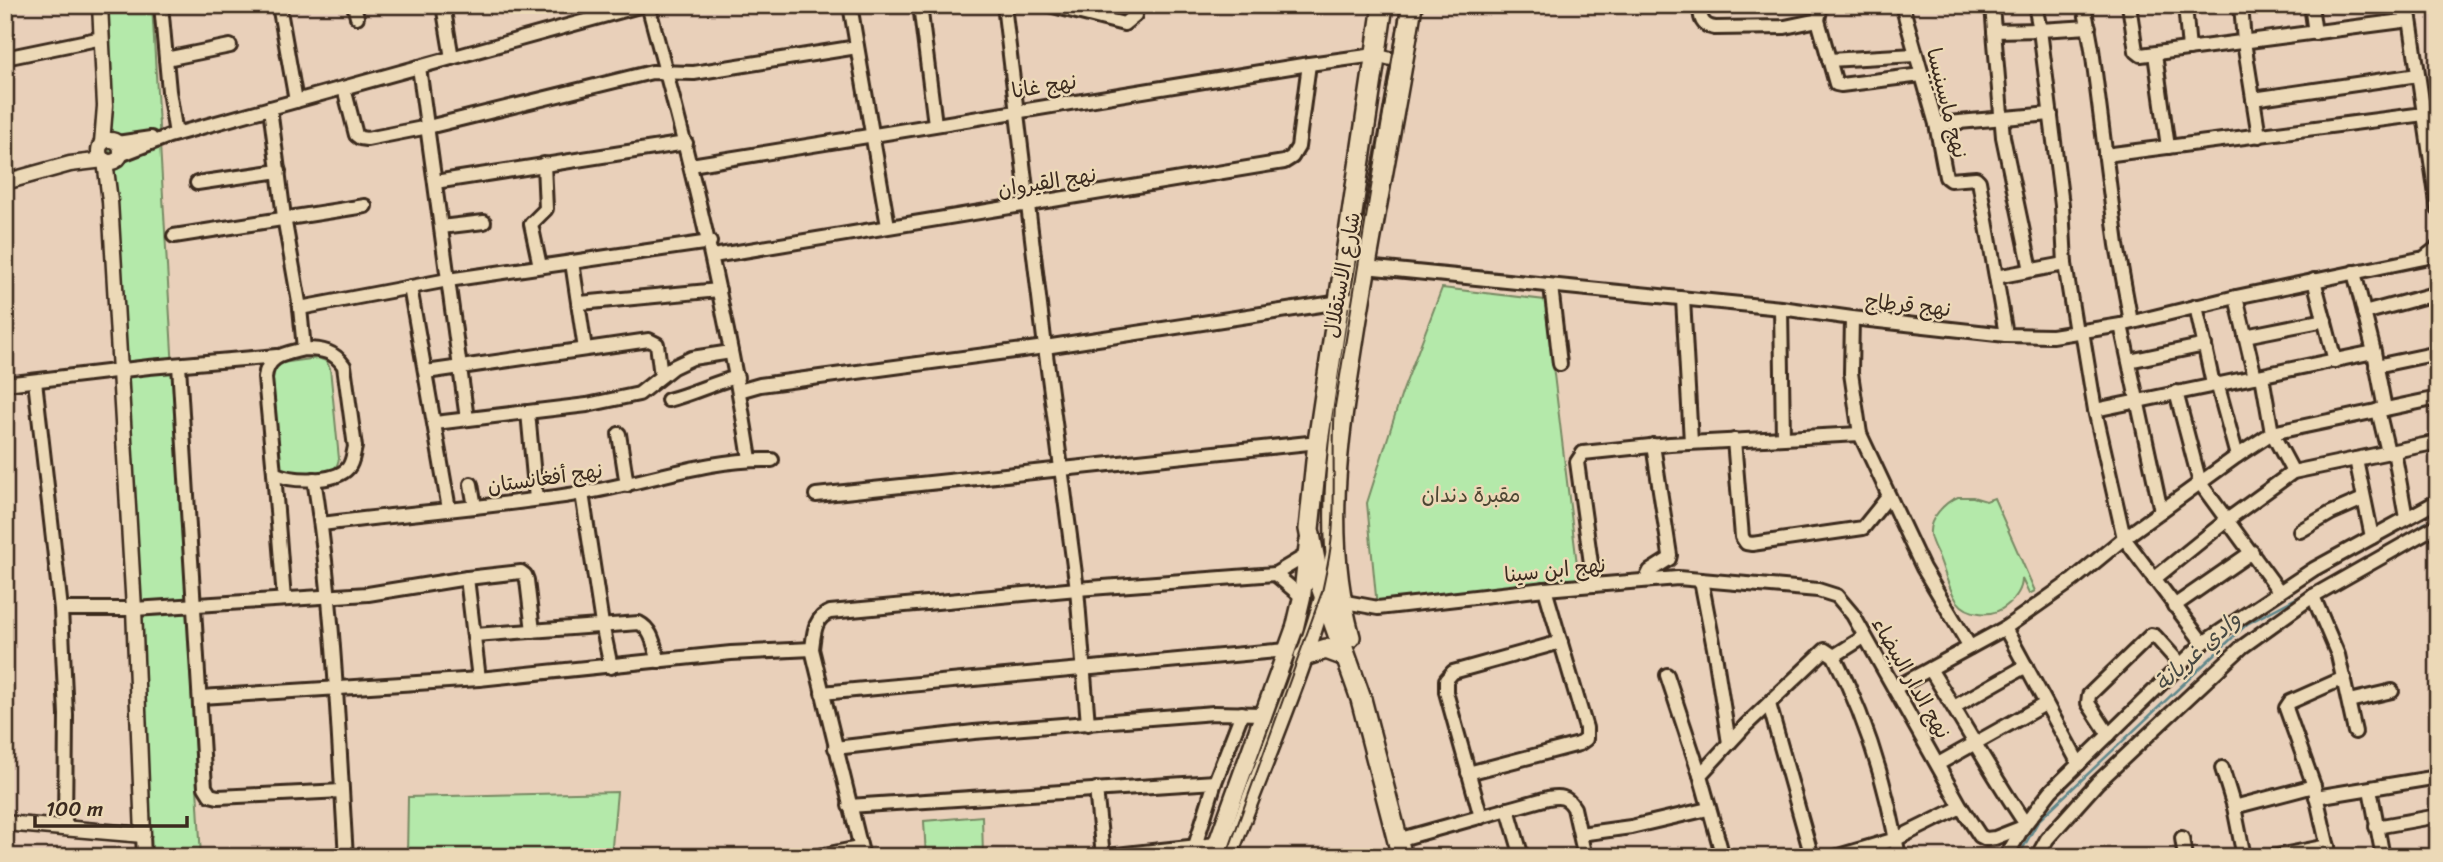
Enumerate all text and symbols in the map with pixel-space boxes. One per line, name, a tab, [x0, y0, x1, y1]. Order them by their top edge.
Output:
street label: نهج ماسينيسا	[1915, 44, 1979, 162]
street label: نهج غانا	[1009, 62, 1079, 110]
street label: نهج القيروان	[995, 155, 1099, 209]
street label: شارع الاستقلال	[1312, 209, 1372, 341]
street label: نهج قرطاج	[1863, 282, 1953, 328]
street label: نهج أفغانستان	[485, 451, 605, 505]
park label: مقبرة دندان	[1421, 476, 1521, 514]
street label: نهج ابن سينا	[1502, 546, 1608, 594]
water label: وادي غريانة	[2144, 600, 2251, 702]
street label: نهج الدار البيضاء	[1861, 610, 1961, 746]
scale bar	[35, 785, 187, 829]
text: 100 m	[46, 790, 103, 828]

